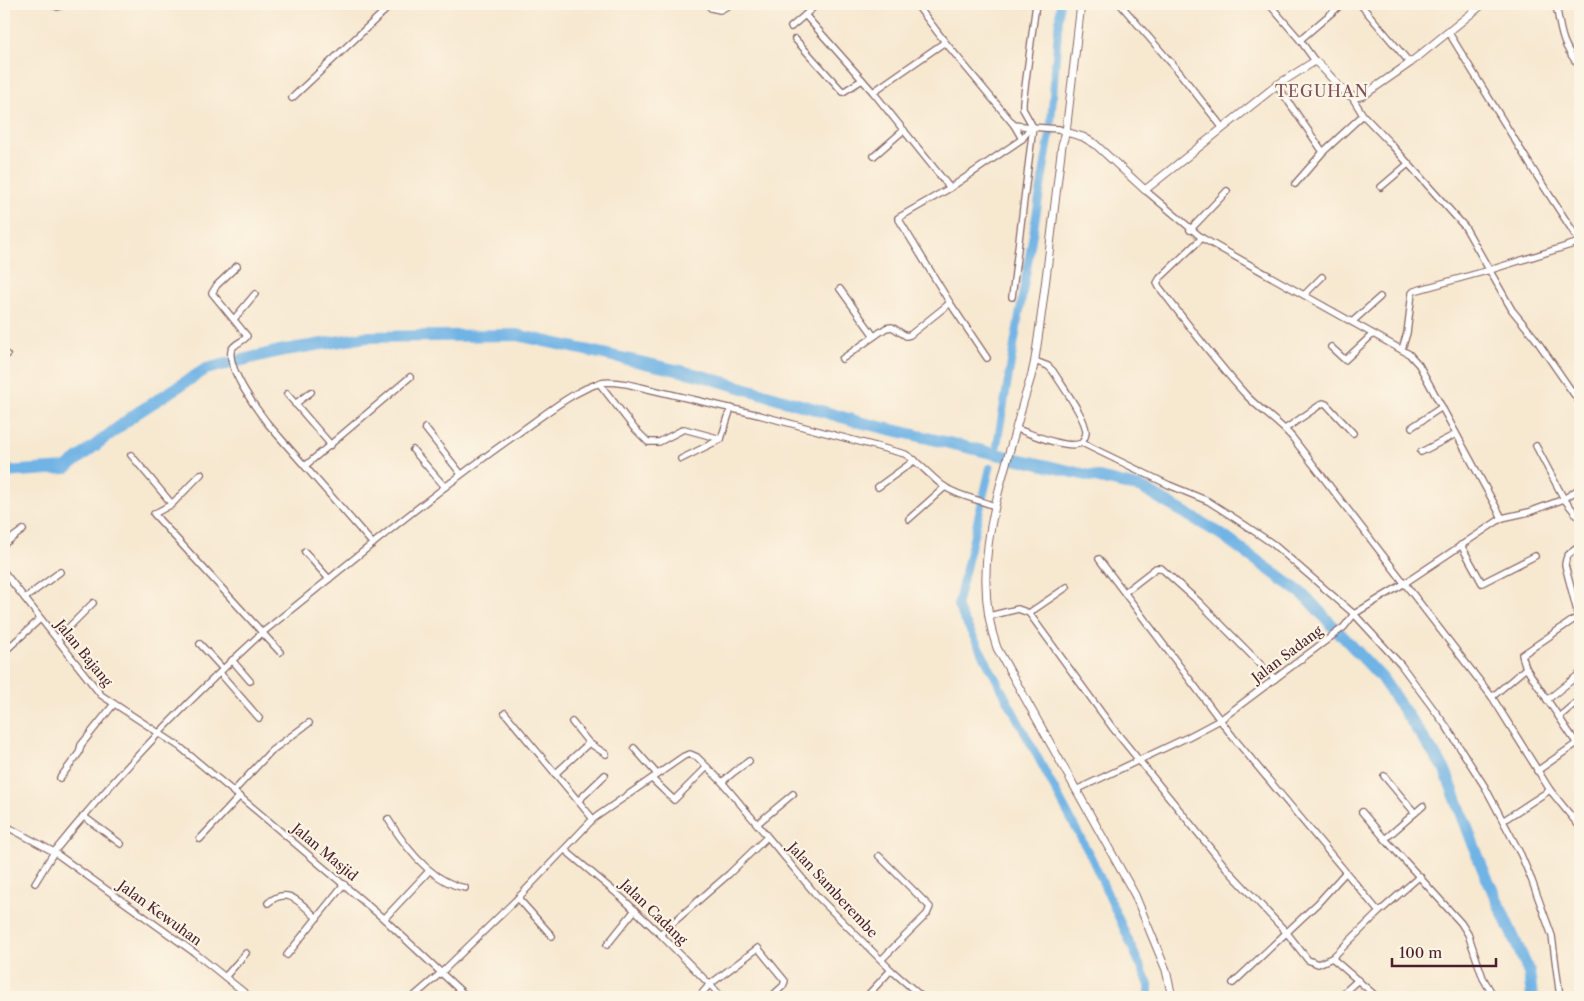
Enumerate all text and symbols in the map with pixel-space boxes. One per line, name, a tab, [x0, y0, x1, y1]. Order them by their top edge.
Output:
district label: TEGUHAN	[1275, 81, 1369, 101]
street label: Jalan Bajang	[50, 614, 117, 691]
street label: Jalan Sadang	[1246, 621, 1326, 688]
street label: Jalan Masjid	[287, 818, 362, 885]
street label: Jalan Samberembe	[783, 837, 882, 942]
street label: Jalan Cadang	[615, 874, 692, 949]
street label: Jalan Kewuhan	[113, 875, 206, 950]
scale bar	[1392, 936, 1495, 968]
text: 100 m	[1399, 943, 1442, 962]

